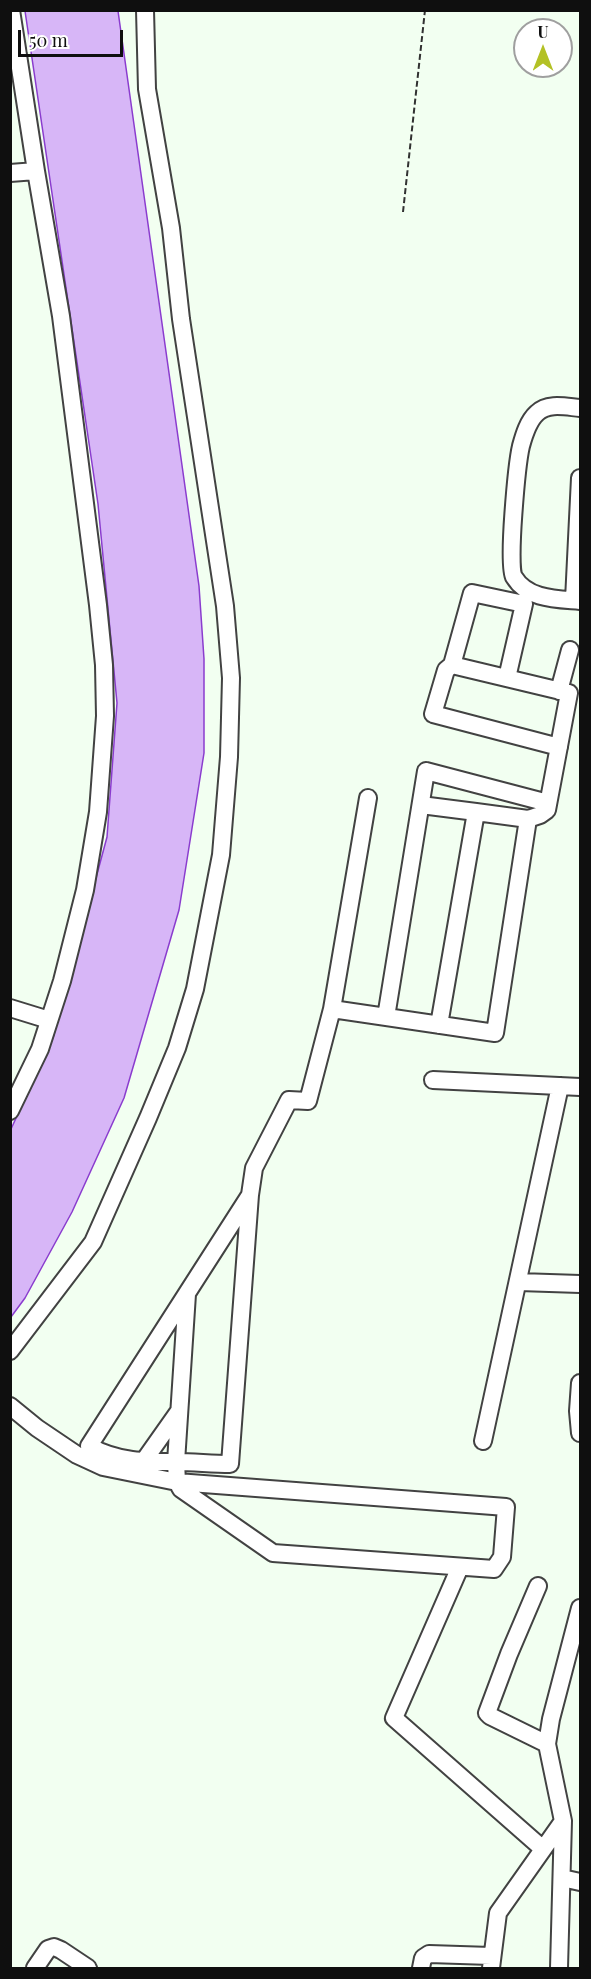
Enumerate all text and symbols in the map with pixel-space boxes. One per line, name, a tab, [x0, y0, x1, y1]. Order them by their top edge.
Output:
scale bar	[21, 18, 126, 56]
north arrow	[513, 18, 573, 78]
text: U	[537, 21, 549, 42]
text: 50 m	[29, 28, 68, 52]

